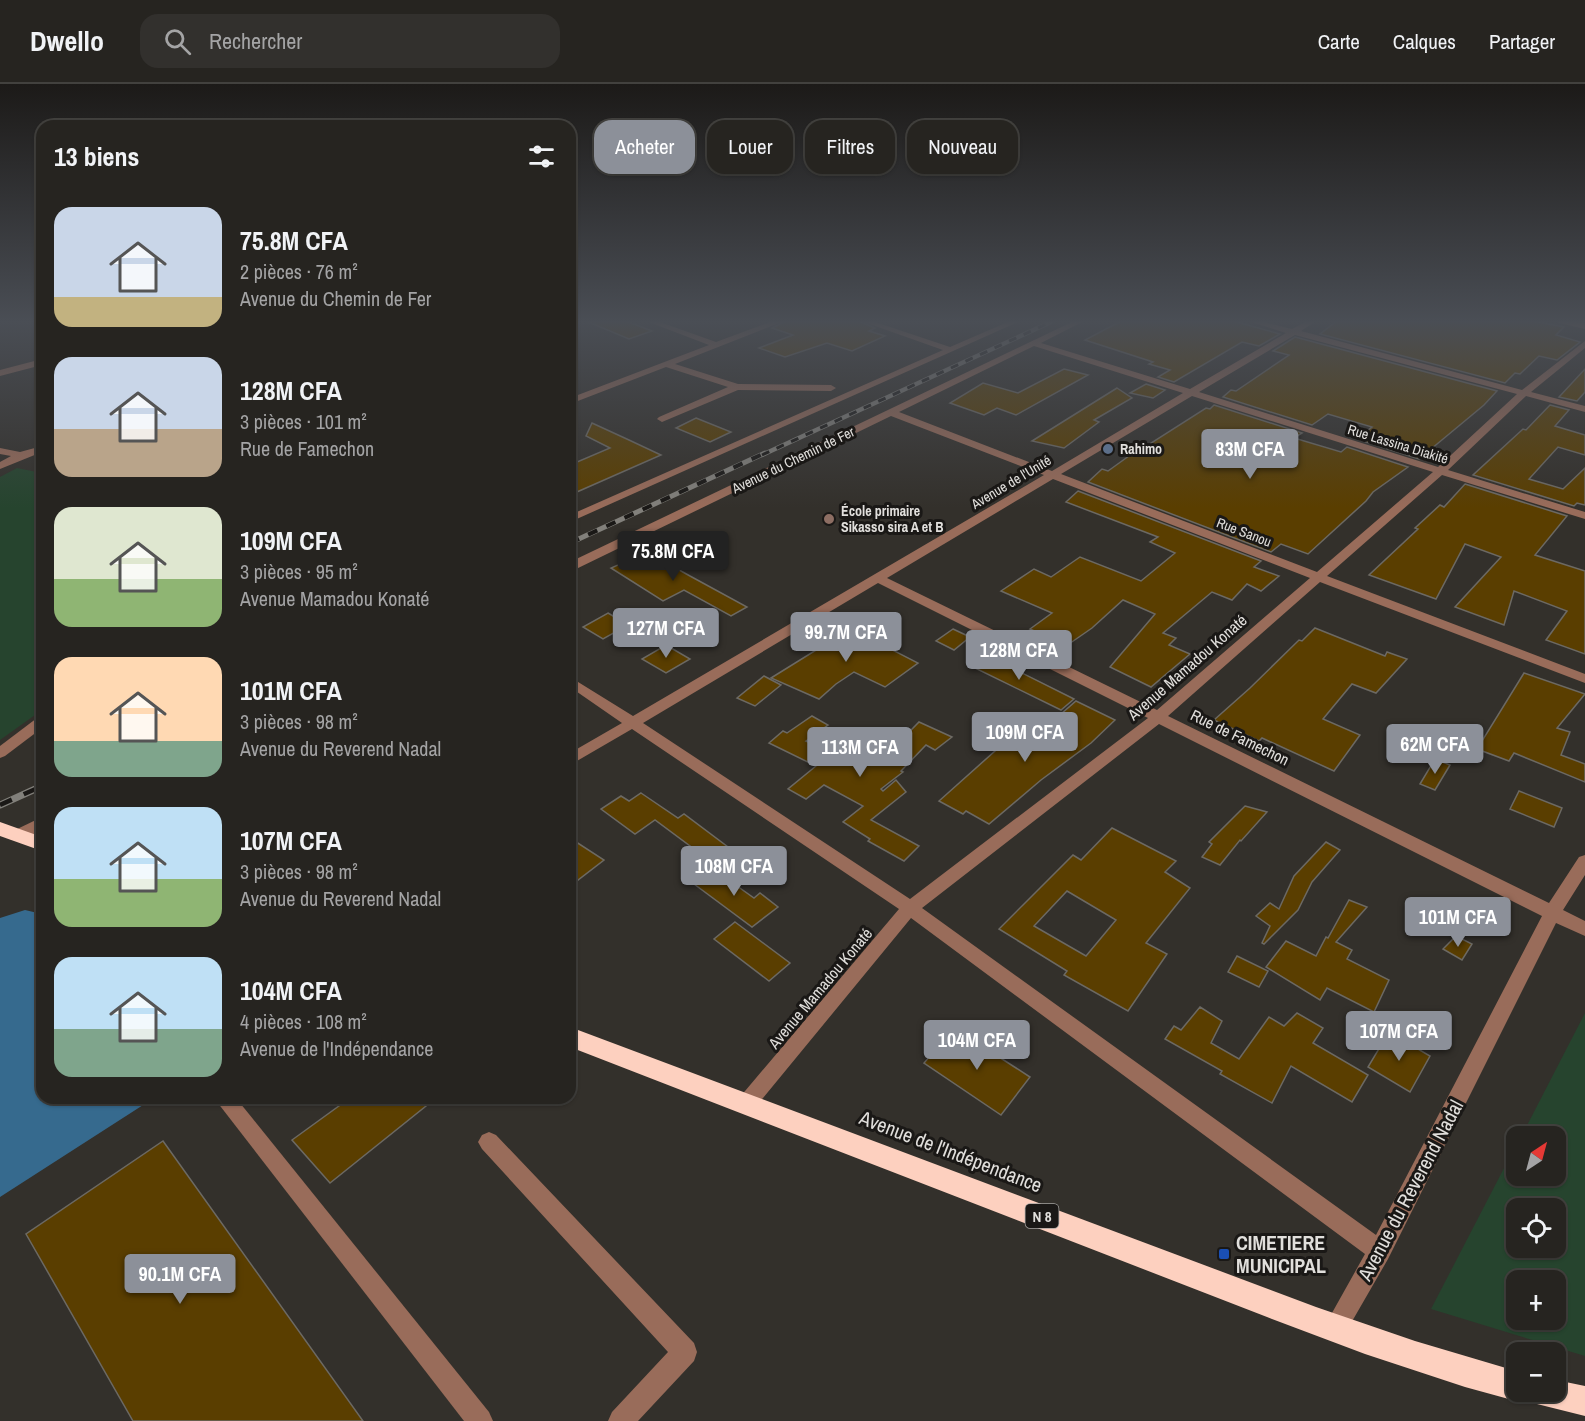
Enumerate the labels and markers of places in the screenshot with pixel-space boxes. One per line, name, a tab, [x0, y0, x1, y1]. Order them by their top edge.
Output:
pin: 83M CFA	[1195, 429, 1305, 480]
place label: Rahimo	[1120, 440, 1162, 458]
marker: Rahimo	[1101, 442, 1115, 456]
place label: École primaire Sikasso sira A et B	[841, 502, 944, 536]
marker: École primaire Sikasso sira A et B	[822, 512, 836, 526]
pin: 75.8M CFA	[604, 531, 742, 582]
pin: 127M CFA	[604, 608, 728, 659]
pin: 99.7M CFA	[777, 612, 915, 663]
pin: 128M CFA	[957, 630, 1081, 681]
pin: 109M CFA	[963, 712, 1087, 763]
pin: 62M CFA	[1380, 724, 1490, 775]
pin: 113M CFA	[798, 727, 922, 778]
pin: 108M CFA	[672, 846, 796, 897]
pin: 101M CFA	[1396, 897, 1520, 948]
pin: 107M CFA	[1337, 1011, 1461, 1062]
pin: 104M CFA	[915, 1020, 1039, 1071]
place label: CIMETIERE MUNICIPAL	[1236, 1229, 1326, 1279]
marker: CIMETIERE MUNICIPAL	[1217, 1247, 1231, 1261]
pin: 90.1M CFA	[111, 1254, 249, 1305]

